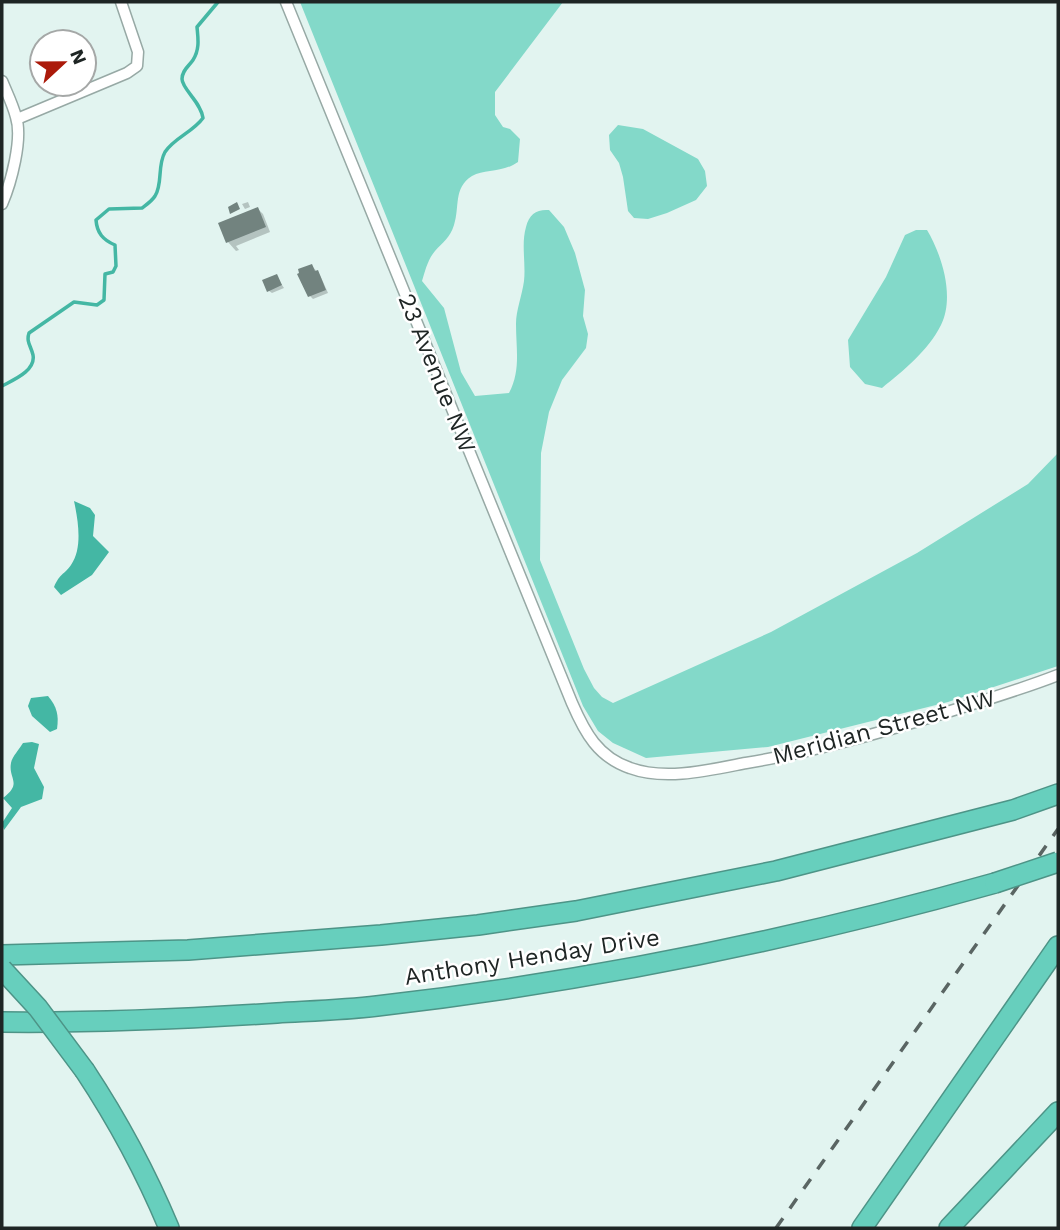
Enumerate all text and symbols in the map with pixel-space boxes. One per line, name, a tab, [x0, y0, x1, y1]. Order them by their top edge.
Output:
north arrow	[28, 28, 98, 98]
text: N	[65, 46, 92, 68]
street label: 23 Avenue NW	[392, 289, 482, 457]
street label: Meridian Street NW	[770, 684, 998, 770]
street label: Anthony Henday Drive	[402, 923, 662, 991]

